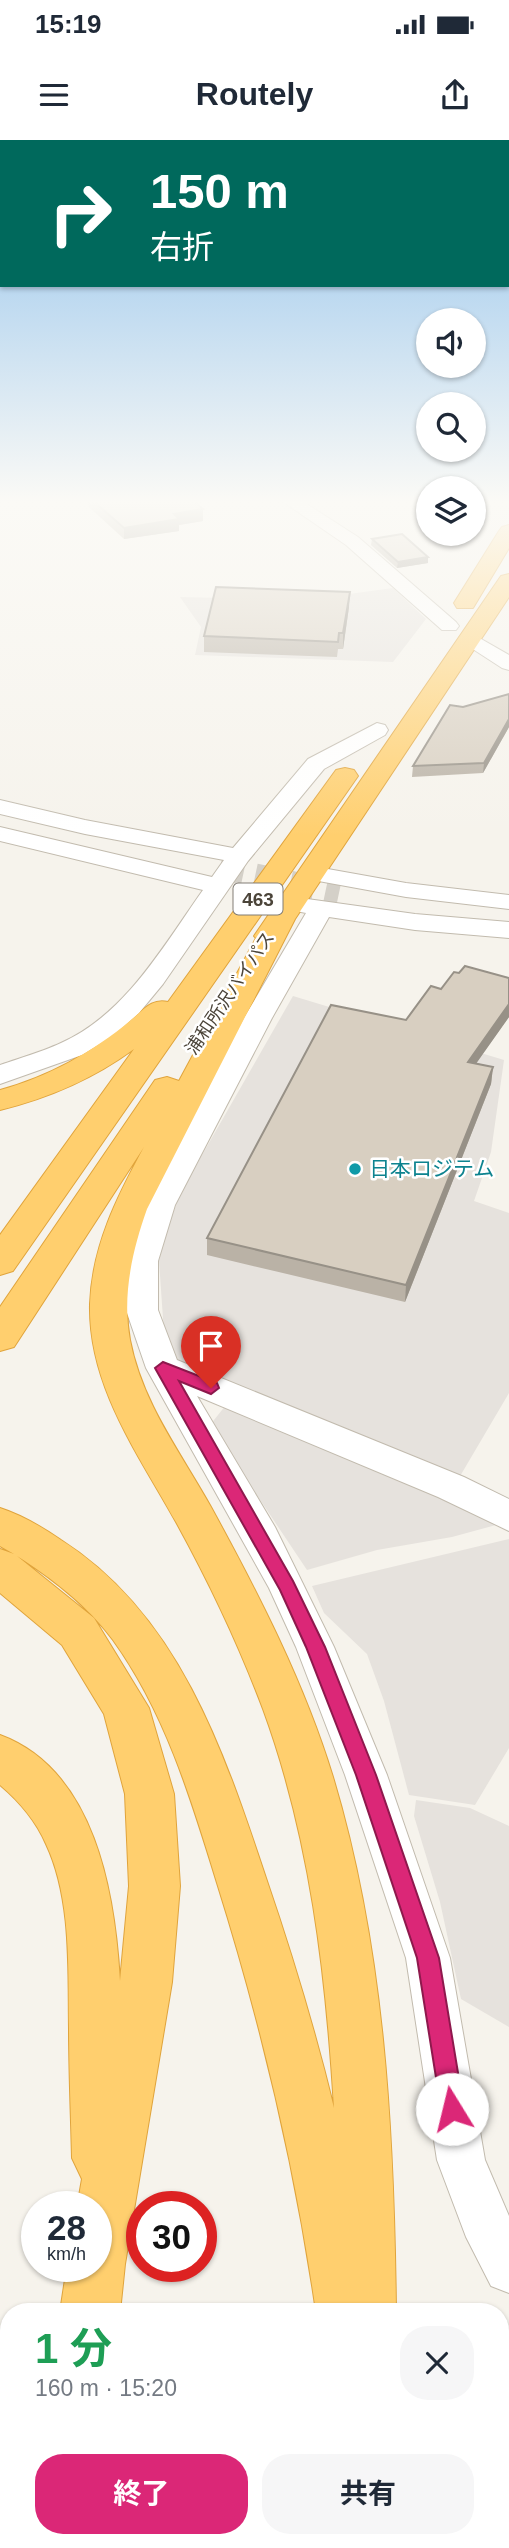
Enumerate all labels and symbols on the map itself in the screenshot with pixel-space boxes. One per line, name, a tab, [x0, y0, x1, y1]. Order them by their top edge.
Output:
road number: 463	[233, 884, 282, 914]
street label: 浦和所沢バイパス	[182, 928, 278, 1058]
place label: 日本ロジテム	[369, 1157, 494, 1180]
marker: 日本ロジテム	[347, 1161, 363, 1177]
pin	[181, 1316, 241, 1388]
position arrow	[415, 2072, 489, 2146]
speed limit sign: 30	[126, 2191, 217, 2282]

